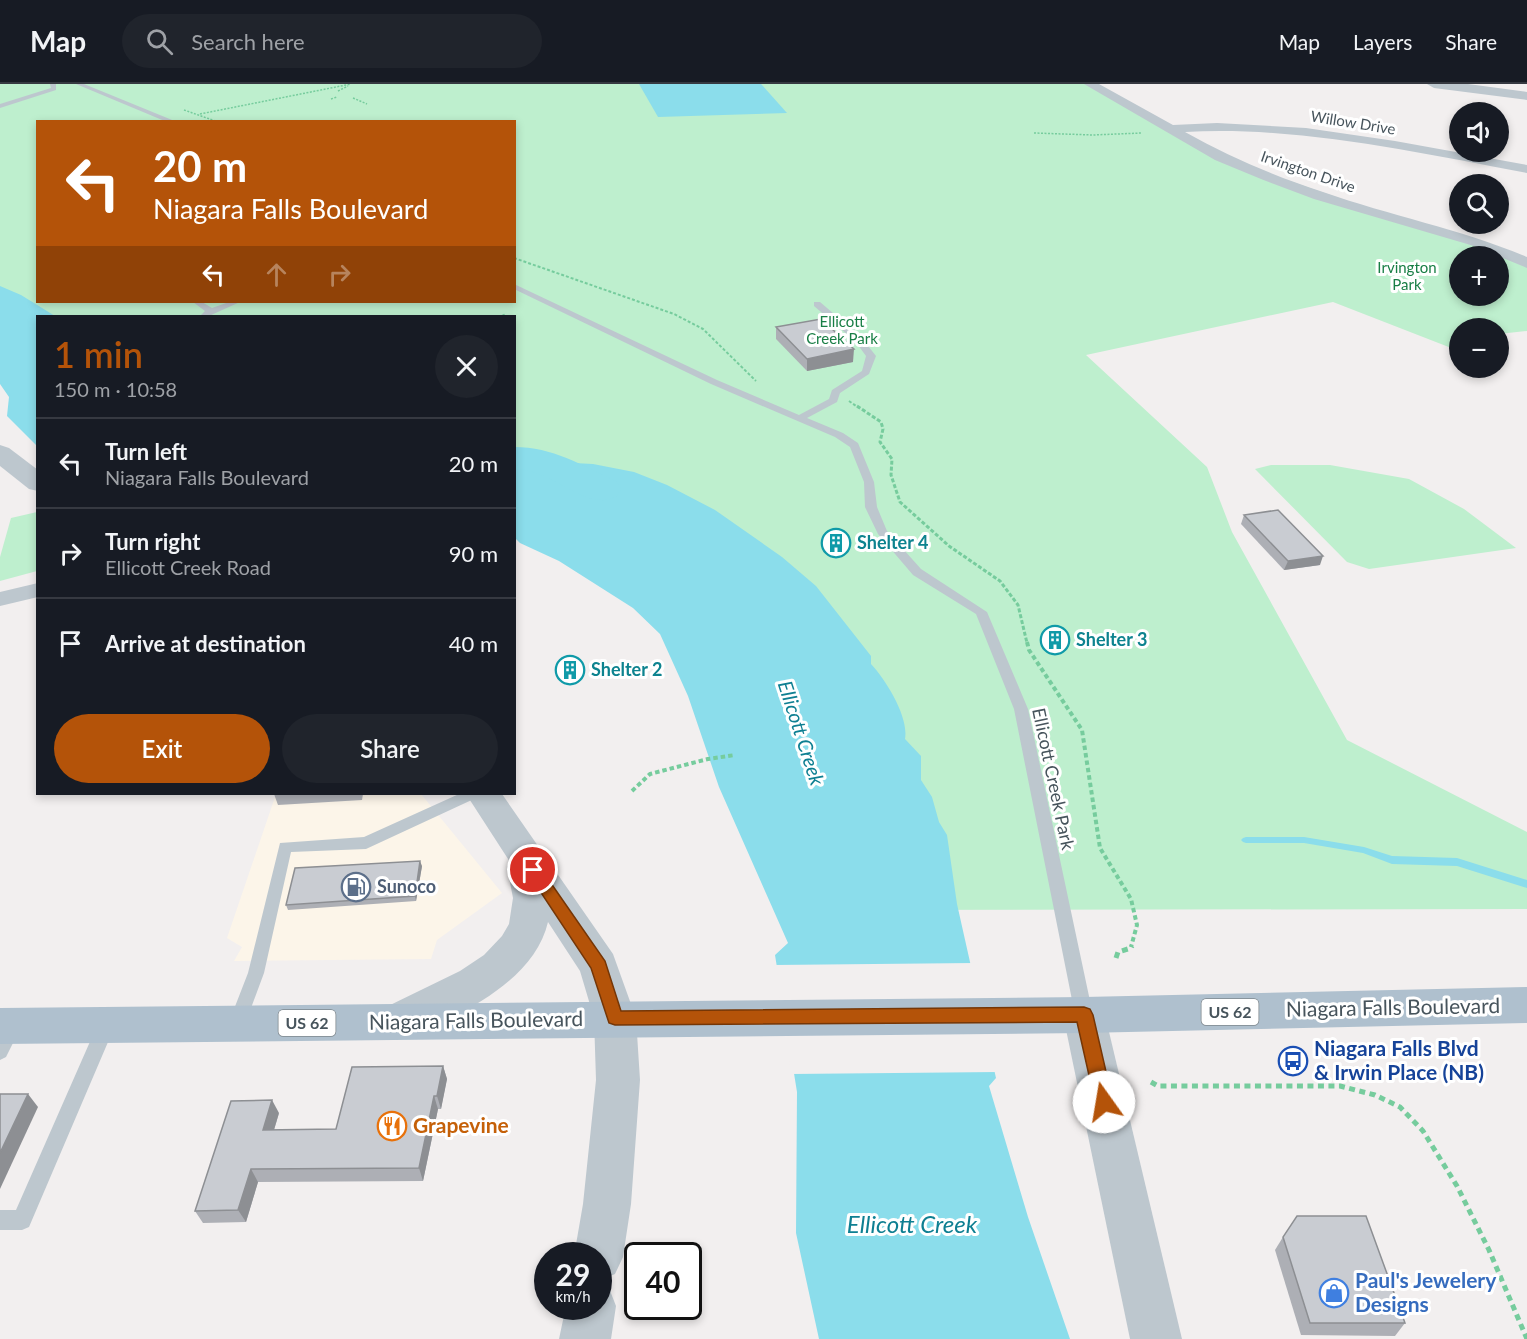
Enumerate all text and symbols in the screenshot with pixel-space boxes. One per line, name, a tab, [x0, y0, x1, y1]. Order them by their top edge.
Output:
search box	[122, 14, 542, 68]
text: Map	[30, 24, 86, 58]
icon: search	[143, 25, 176, 58]
text: Search here	[191, 28, 305, 55]
text: Map	[1279, 29, 1320, 54]
text: Layers	[1353, 29, 1412, 54]
text: Share	[1445, 29, 1497, 54]
map controls	[1449, 102, 1509, 378]
button: sound	[1449, 102, 1509, 162]
street label: Willow Drive	[1309, 106, 1397, 138]
text: 20 m	[153, 141, 247, 191]
icon: left	[54, 144, 132, 222]
street label: Irvington Drive	[1259, 146, 1358, 196]
button: search	[1449, 174, 1509, 234]
text: Niagara Falls Boulevard	[153, 192, 428, 225]
button: +	[1449, 246, 1509, 306]
icon: left	[197, 258, 230, 291]
icon: ahead	[260, 258, 293, 291]
icon: right	[323, 258, 356, 291]
park label: Irvington Park	[1377, 258, 1437, 293]
park label: Ellicott Creek Park	[806, 312, 878, 347]
button: −	[1449, 318, 1509, 378]
text: 1 min	[54, 332, 143, 376]
button: close	[435, 335, 498, 398]
text: 150 m · 10:58	[54, 377, 177, 401]
text: Turn left	[105, 438, 187, 465]
icon: left	[54, 447, 87, 480]
text: 20 m	[449, 450, 498, 477]
text: Niagara Falls Boulevard	[105, 465, 309, 489]
building icon: Shelter 4	[820, 527, 852, 559]
text: Turn right	[105, 528, 200, 555]
place label: Shelter 4	[857, 531, 928, 553]
icon: right	[54, 537, 87, 570]
text: 90 m	[449, 540, 498, 567]
text: Ellicott Creek Road	[105, 555, 271, 579]
building icon: Shelter 3	[1039, 624, 1071, 656]
icon: arrive	[54, 627, 87, 660]
place label: Shelter 3	[1076, 628, 1147, 650]
text: Arrive at destination	[105, 630, 306, 657]
text: 40 m	[449, 630, 498, 657]
building icon: Shelter 2	[554, 654, 586, 686]
place label: Shelter 2	[591, 658, 662, 680]
water label: Ellicott Creek	[774, 677, 830, 789]
street label: Ellicott Creek Park	[1028, 706, 1080, 853]
button: Exit	[54, 714, 270, 783]
button: Share	[282, 714, 498, 783]
pin	[507, 844, 558, 895]
icon: arrive	[516, 853, 549, 886]
fuel station icon: Sunoco	[340, 871, 372, 903]
place label: Sunoco	[377, 875, 436, 897]
street label: Niagara Falls Boulevard	[1286, 992, 1500, 1021]
road number: US 62	[1202, 999, 1258, 1025]
street label: Niagara Falls Boulevard	[369, 1005, 583, 1034]
road number: US 62	[278, 1010, 336, 1036]
place label: Niagara Falls Blvd & Irwin Place (NB)	[1314, 1035, 1484, 1084]
bus stop icon: Niagara Falls Blvd & Irwin Place (NB)	[1277, 1045, 1309, 1077]
position arrow	[1072, 1070, 1136, 1134]
restaurant icon: Grapevine	[376, 1110, 408, 1142]
place label: Grapevine	[413, 1112, 509, 1137]
water label: Ellicott Creek	[847, 1209, 978, 1238]
speed limit sign: 40	[624, 1242, 702, 1320]
text: 29	[556, 1256, 590, 1292]
place label: Paul's Jewelery Designs	[1355, 1267, 1497, 1316]
shop icon: Paul's Jewelery Designs	[1318, 1277, 1350, 1309]
text: km/h	[555, 1287, 591, 1305]

